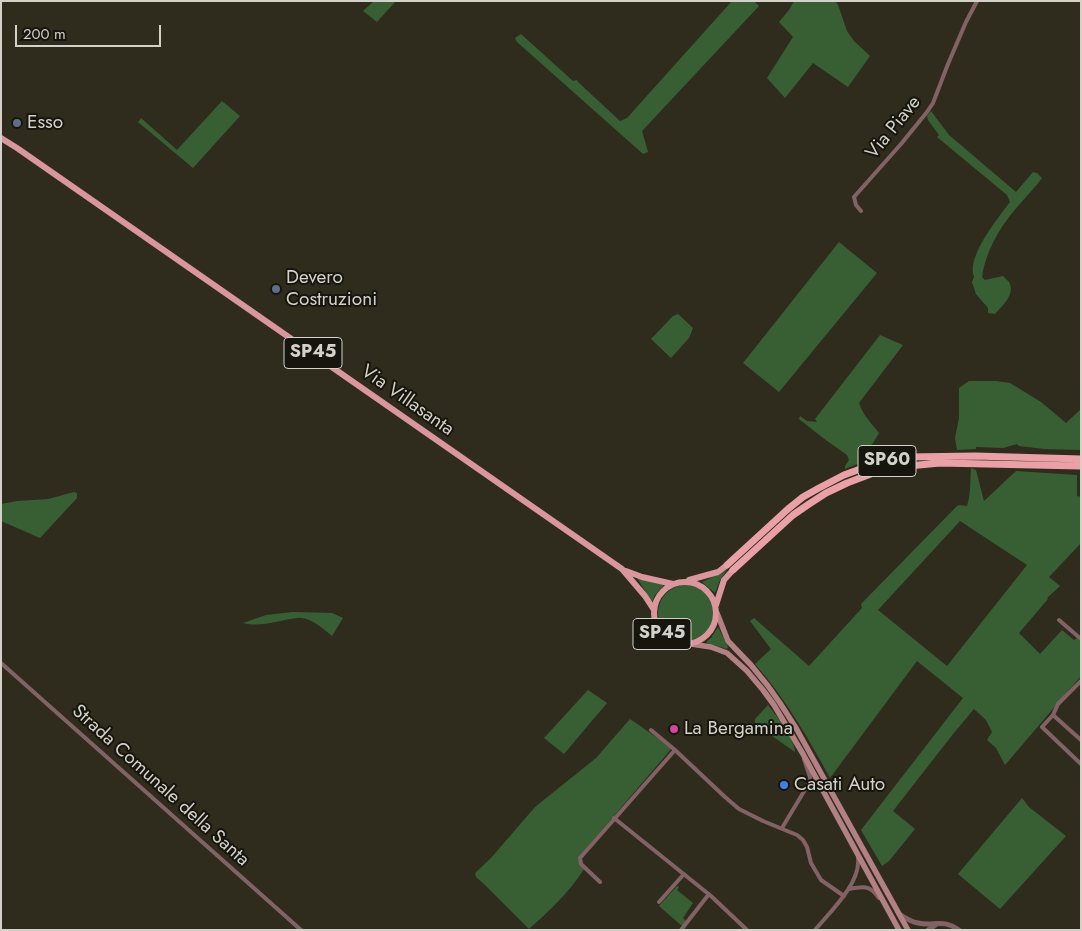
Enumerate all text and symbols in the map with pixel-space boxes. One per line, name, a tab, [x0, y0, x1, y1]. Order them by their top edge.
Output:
scale bar	[18, 15, 164, 47]
text: 200 m	[23, 23, 66, 45]
street label: Via Piave	[862, 92, 926, 164]
place label: Esso	[27, 112, 63, 134]
marker: Esso	[11, 117, 23, 129]
place label: Devero Costruzioni	[286, 267, 377, 311]
marker: Devero Costruzioni	[270, 283, 282, 295]
road number: SP45	[284, 338, 342, 368]
street label: Via Villasanta	[356, 361, 458, 441]
road number: SP60	[858, 446, 916, 476]
road number: SP45	[633, 618, 691, 650]
street label: Strada Comunale della Santa	[67, 700, 253, 872]
place label: La Bergamina	[684, 718, 793, 740]
marker: La Bergamina	[668, 723, 680, 735]
place label: Casati Auto	[794, 774, 885, 796]
marker: Casati Auto	[778, 779, 790, 791]

